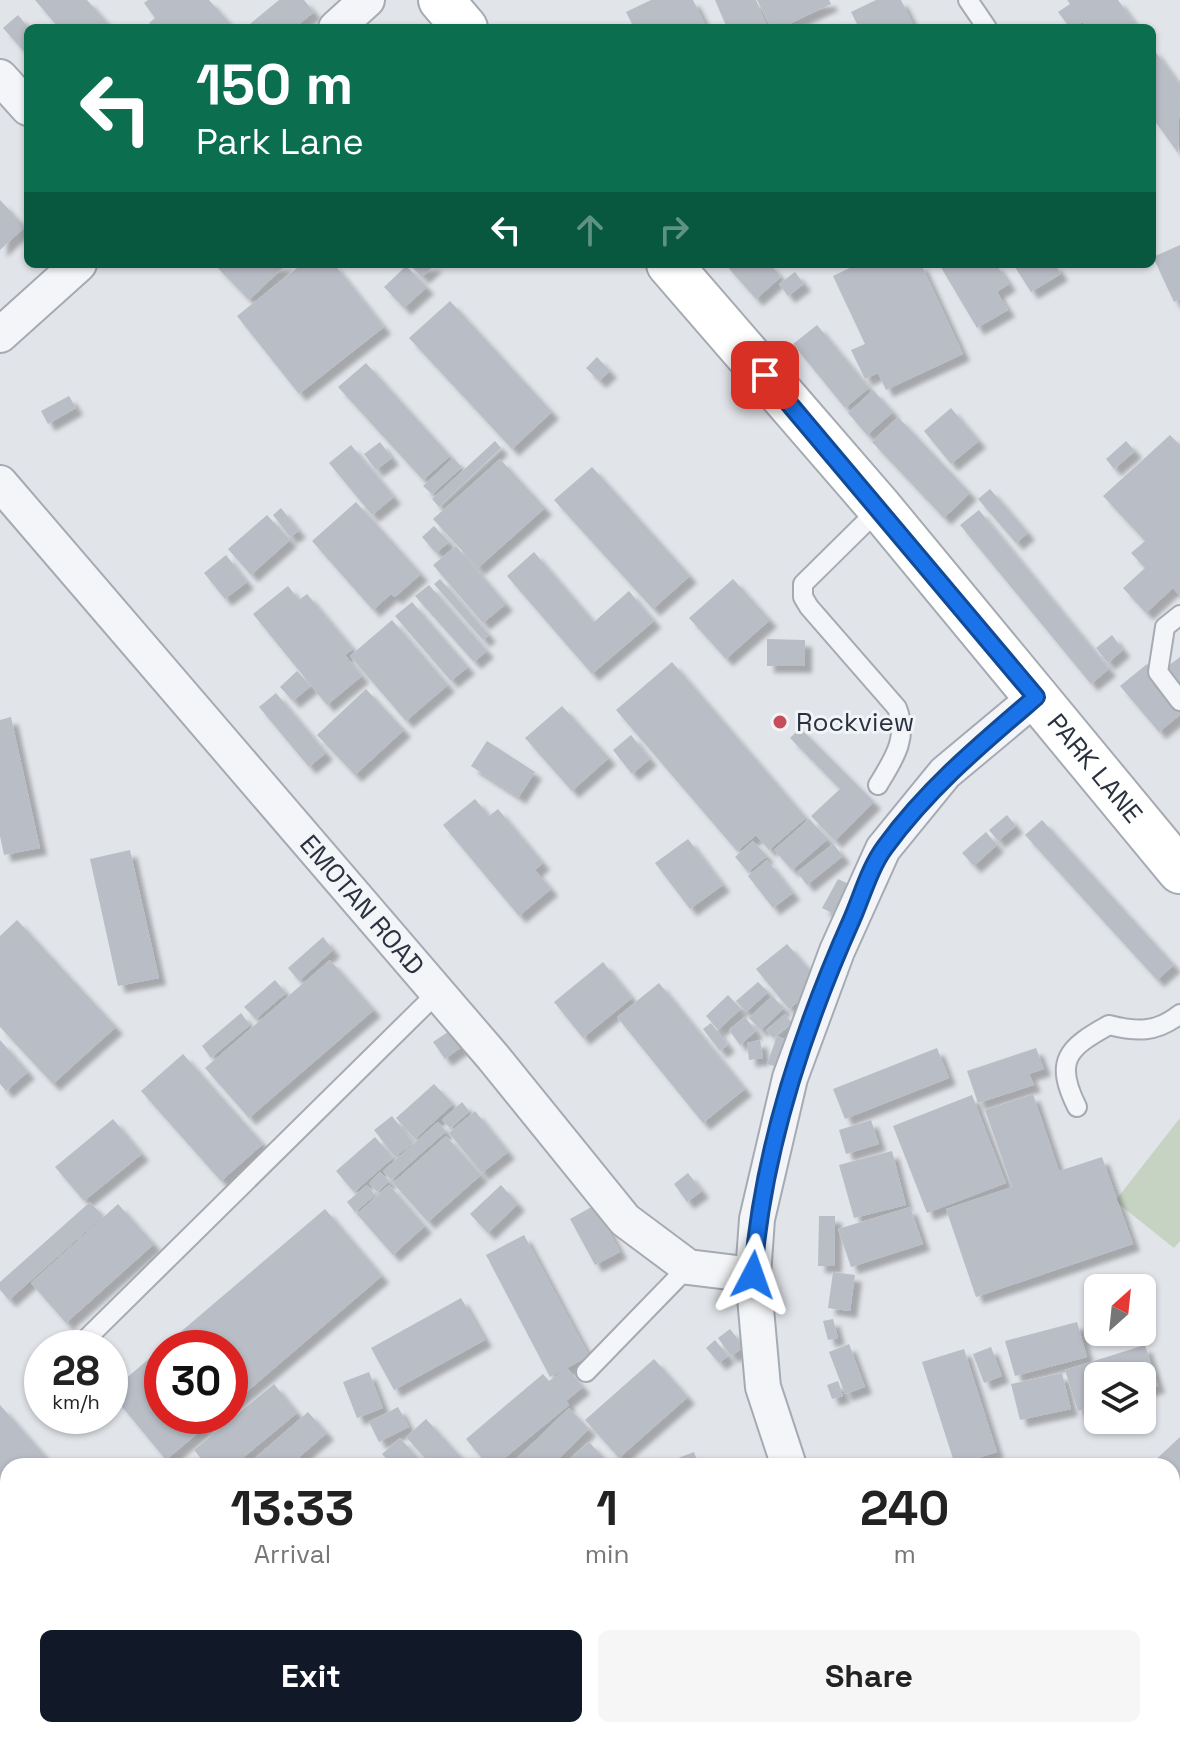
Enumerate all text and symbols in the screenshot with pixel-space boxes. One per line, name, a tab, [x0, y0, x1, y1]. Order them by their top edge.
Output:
text: 150 m	[196, 49, 353, 120]
icon: left	[64, 56, 168, 160]
text: Park Lane	[196, 119, 364, 165]
icon: left	[484, 208, 528, 252]
icon: ahead	[568, 208, 612, 252]
icon: right	[652, 208, 696, 252]
pin	[731, 341, 799, 409]
icon: arrive	[743, 353, 787, 397]
place label: Rockview	[796, 705, 914, 739]
street label: PARK LANE	[1040, 706, 1150, 830]
marker: Rockview	[771, 713, 789, 731]
street label: EMOTAN ROAD	[292, 827, 432, 982]
position arrow	[711, 1233, 795, 1317]
north arrow	[1084, 1274, 1156, 1346]
map controls	[1084, 1274, 1156, 1434]
speed limit sign: 30	[144, 1330, 248, 1434]
text: 28	[52, 1346, 100, 1397]
button: layers	[1084, 1362, 1156, 1434]
text: km/h	[52, 1389, 100, 1415]
text: 13:33	[231, 1478, 354, 1539]
text: 1	[596, 1478, 618, 1539]
text: 240	[860, 1478, 949, 1539]
text: Arrival	[254, 1537, 331, 1571]
text: min	[585, 1537, 629, 1571]
text: m	[894, 1537, 916, 1571]
button: Exit	[40, 1630, 582, 1722]
button: Share	[598, 1630, 1140, 1722]

